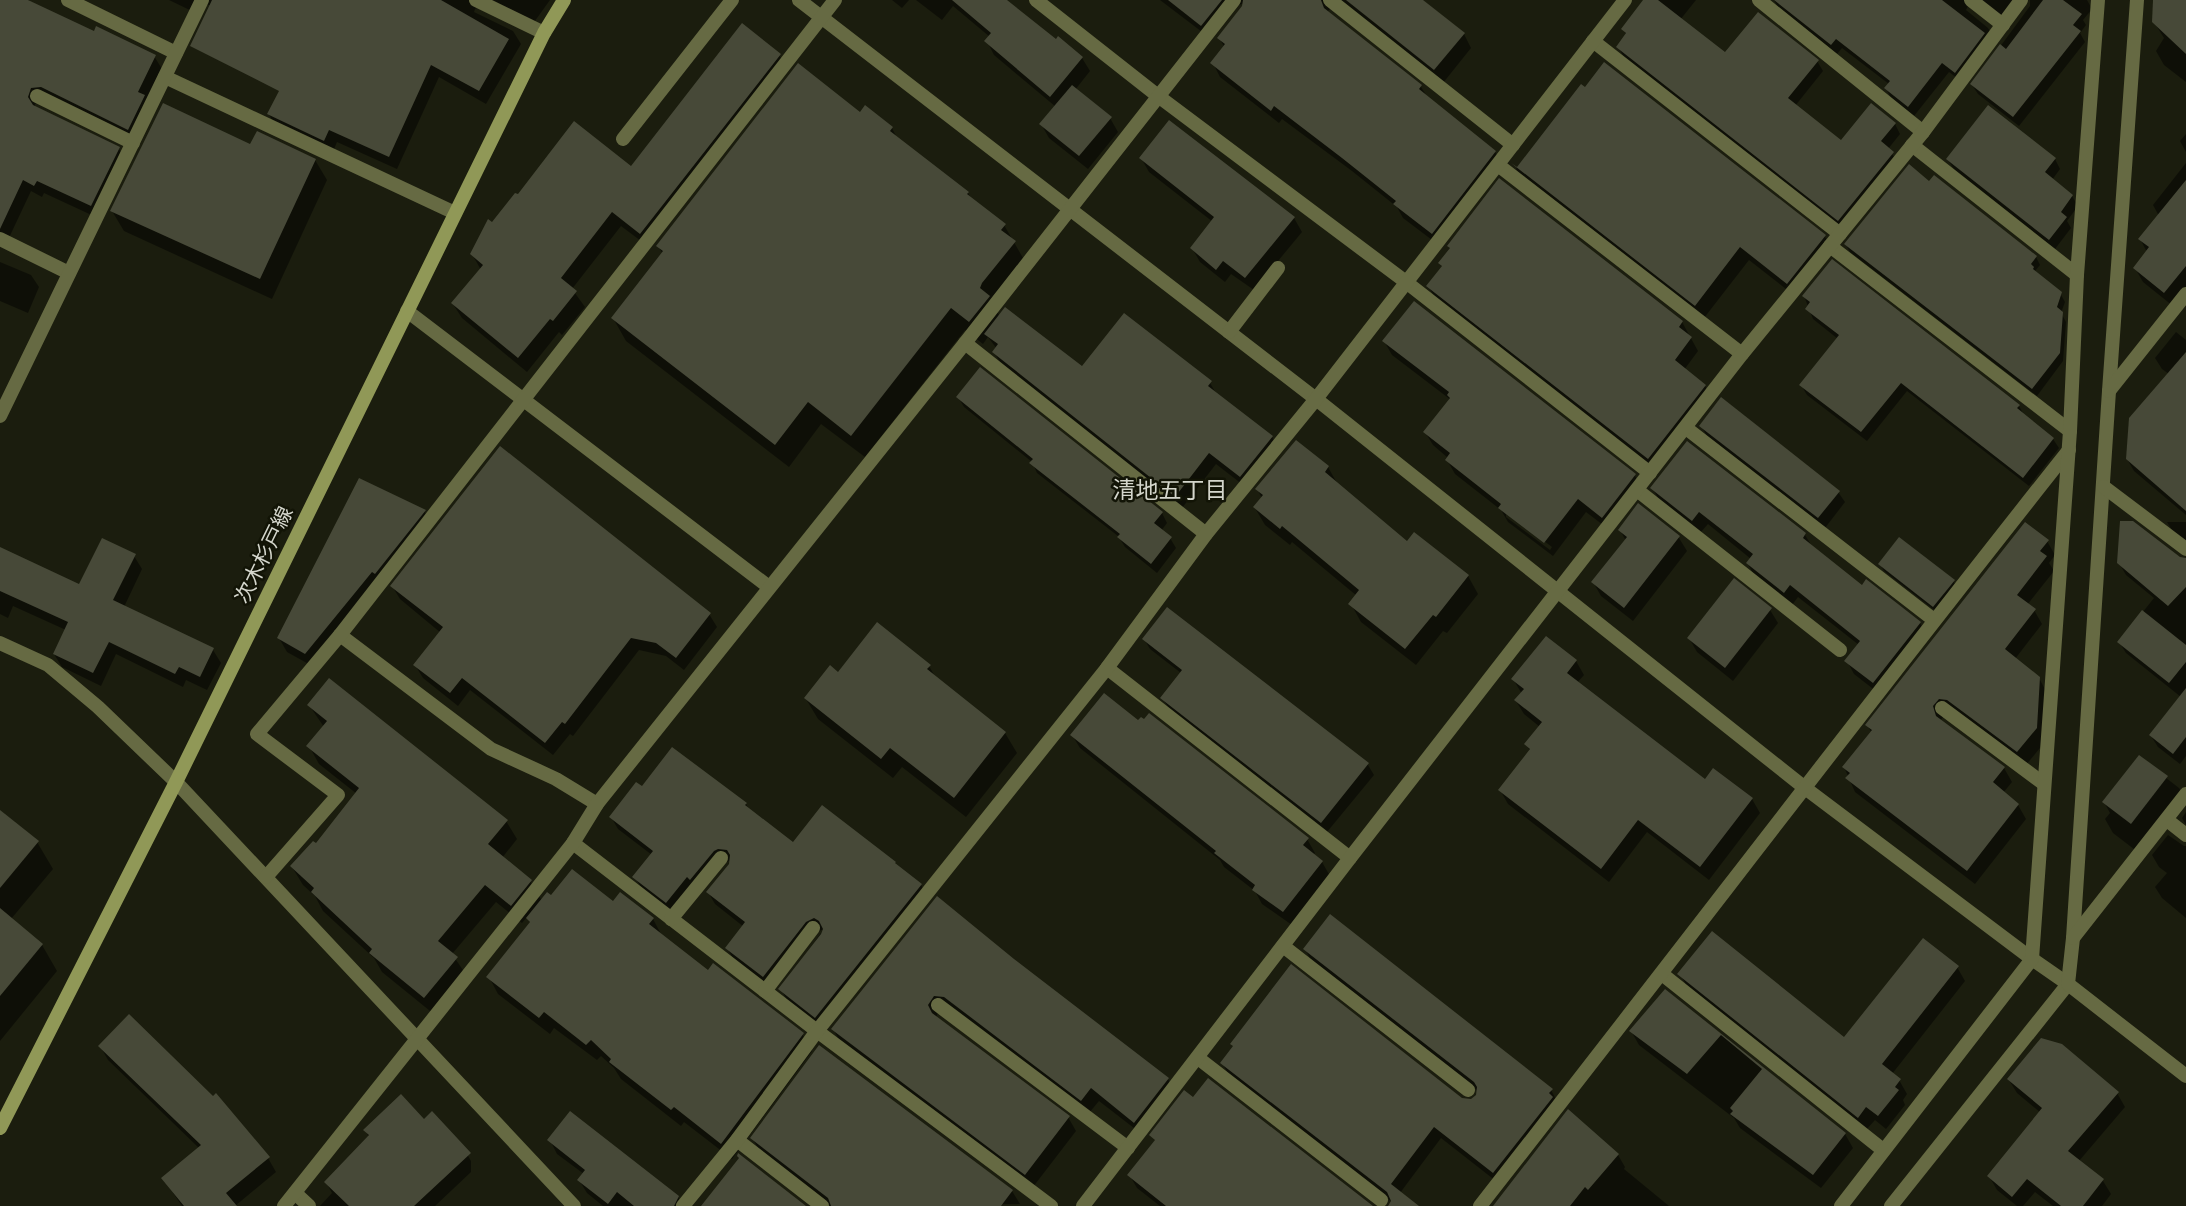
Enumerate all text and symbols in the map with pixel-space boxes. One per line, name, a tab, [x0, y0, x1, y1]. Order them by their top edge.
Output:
district label: 清地五丁目	[1113, 472, 1228, 507]
street label: 次木杉戸線	[226, 500, 300, 609]

